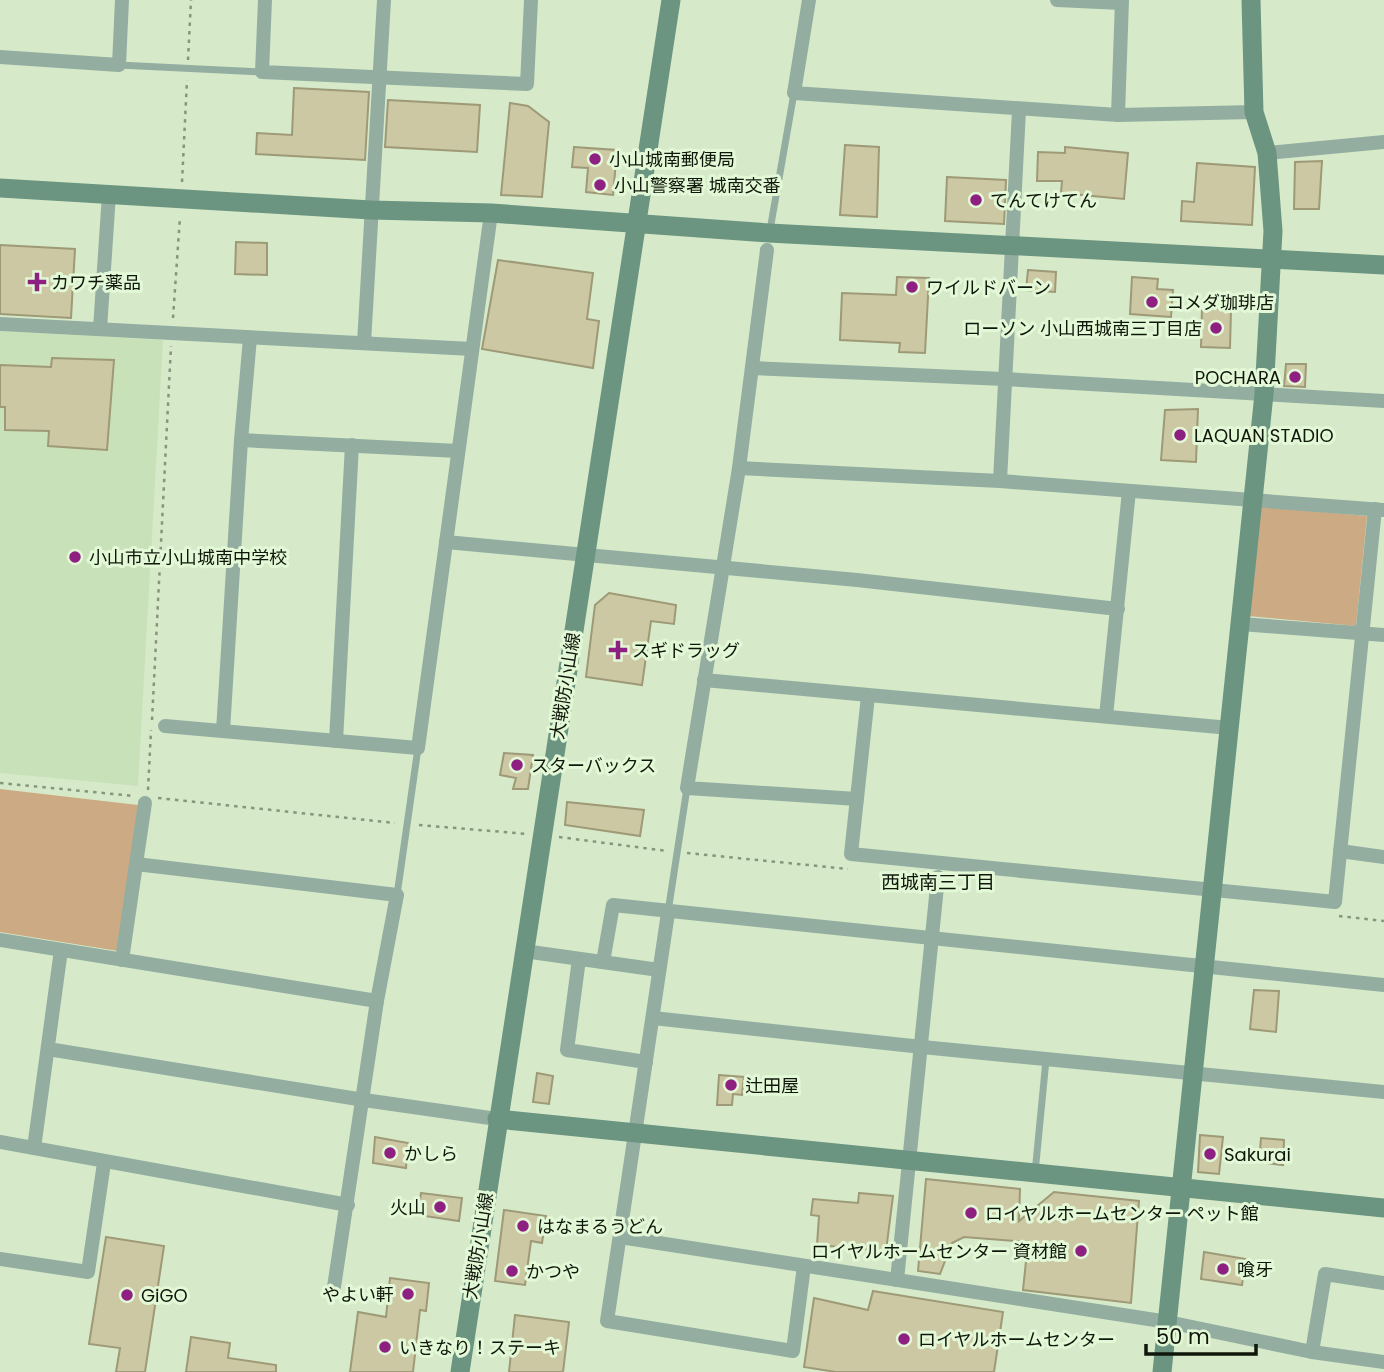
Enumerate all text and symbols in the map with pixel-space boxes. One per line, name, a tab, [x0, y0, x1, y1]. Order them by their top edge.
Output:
place label: 小山城南郵便局	[609, 147, 735, 172]
marker: 小山城南郵便局	[587, 151, 603, 167]
place label: 小山警察署 城南交番	[614, 173, 781, 198]
marker: 小山警察署 城南交番	[592, 177, 608, 193]
place label: てんてけてん	[990, 188, 1097, 213]
marker: てんてけてん	[968, 192, 984, 208]
place label: カワチ薬品	[51, 270, 141, 295]
marker: カワチ薬品	[29, 274, 45, 290]
place label: ワイルドバーン	[926, 275, 1051, 300]
marker: ワイルドバーン	[904, 279, 920, 295]
place label: コメダ珈琲店	[1166, 290, 1274, 315]
marker: コメダ珈琲店	[1144, 294, 1160, 310]
place label: ローソン 小山西城南三丁目店	[963, 316, 1202, 341]
marker: ローソン 小山西城南三丁目店	[1208, 320, 1224, 336]
place label: POCHARA	[1195, 365, 1281, 390]
marker: POCHARA	[1287, 369, 1303, 385]
place label: LAQUAN STADIO	[1194, 423, 1334, 448]
marker: LAQUAN STADIO	[1172, 427, 1188, 443]
place label: 小山市立小山城南中学校	[89, 545, 287, 570]
marker: 小山市立小山城南中学校	[67, 549, 83, 565]
street label: 大戦防小山線	[544, 631, 586, 741]
place label: スギドラッグ	[632, 638, 740, 663]
marker: スギドラッグ	[610, 642, 626, 658]
place label: スターバックス	[531, 753, 656, 778]
marker: スターバックス	[509, 757, 525, 773]
district label: 西城南三丁目	[881, 869, 995, 896]
place label: 辻田屋	[745, 1073, 799, 1098]
marker: 辻田屋	[723, 1077, 739, 1093]
place label: かしら	[404, 1141, 458, 1166]
place label: Sakurai	[1224, 1142, 1291, 1167]
marker: かしら	[382, 1145, 398, 1161]
marker: Sakurai	[1202, 1146, 1218, 1162]
street label: 大戦防小山線	[457, 1191, 499, 1301]
place label: 火山	[390, 1195, 426, 1220]
marker: 火山	[432, 1199, 448, 1215]
place label: ロイヤルホームセンター ペット館	[985, 1201, 1259, 1226]
marker: ロイヤルホームセンター ペット館	[963, 1205, 979, 1221]
place label: はなまるうどん	[537, 1214, 663, 1239]
marker: はなまるうどん	[515, 1218, 531, 1234]
place label: ロイヤルホームセンター 資材館	[811, 1239, 1067, 1264]
marker: ロイヤルホームセンター 資材館	[1073, 1243, 1089, 1259]
place label: 喰牙	[1237, 1257, 1273, 1282]
place label: かつや	[526, 1259, 580, 1284]
marker: 喰牙	[1215, 1261, 1231, 1277]
marker: かつや	[504, 1263, 520, 1279]
place label: やよい軒	[322, 1282, 394, 1307]
place label: GiGO	[141, 1283, 188, 1308]
marker: やよい軒	[400, 1286, 416, 1302]
marker: GiGO	[119, 1287, 135, 1303]
scale bar	[1146, 1312, 1256, 1356]
text: 50 m	[1156, 1322, 1210, 1351]
place label: ロイヤルホームセンター	[918, 1327, 1115, 1352]
marker: ロイヤルホームセンター	[896, 1331, 912, 1347]
place label: いきなり！ステーキ	[399, 1335, 561, 1360]
marker: いきなり！ステーキ	[377, 1339, 393, 1355]

